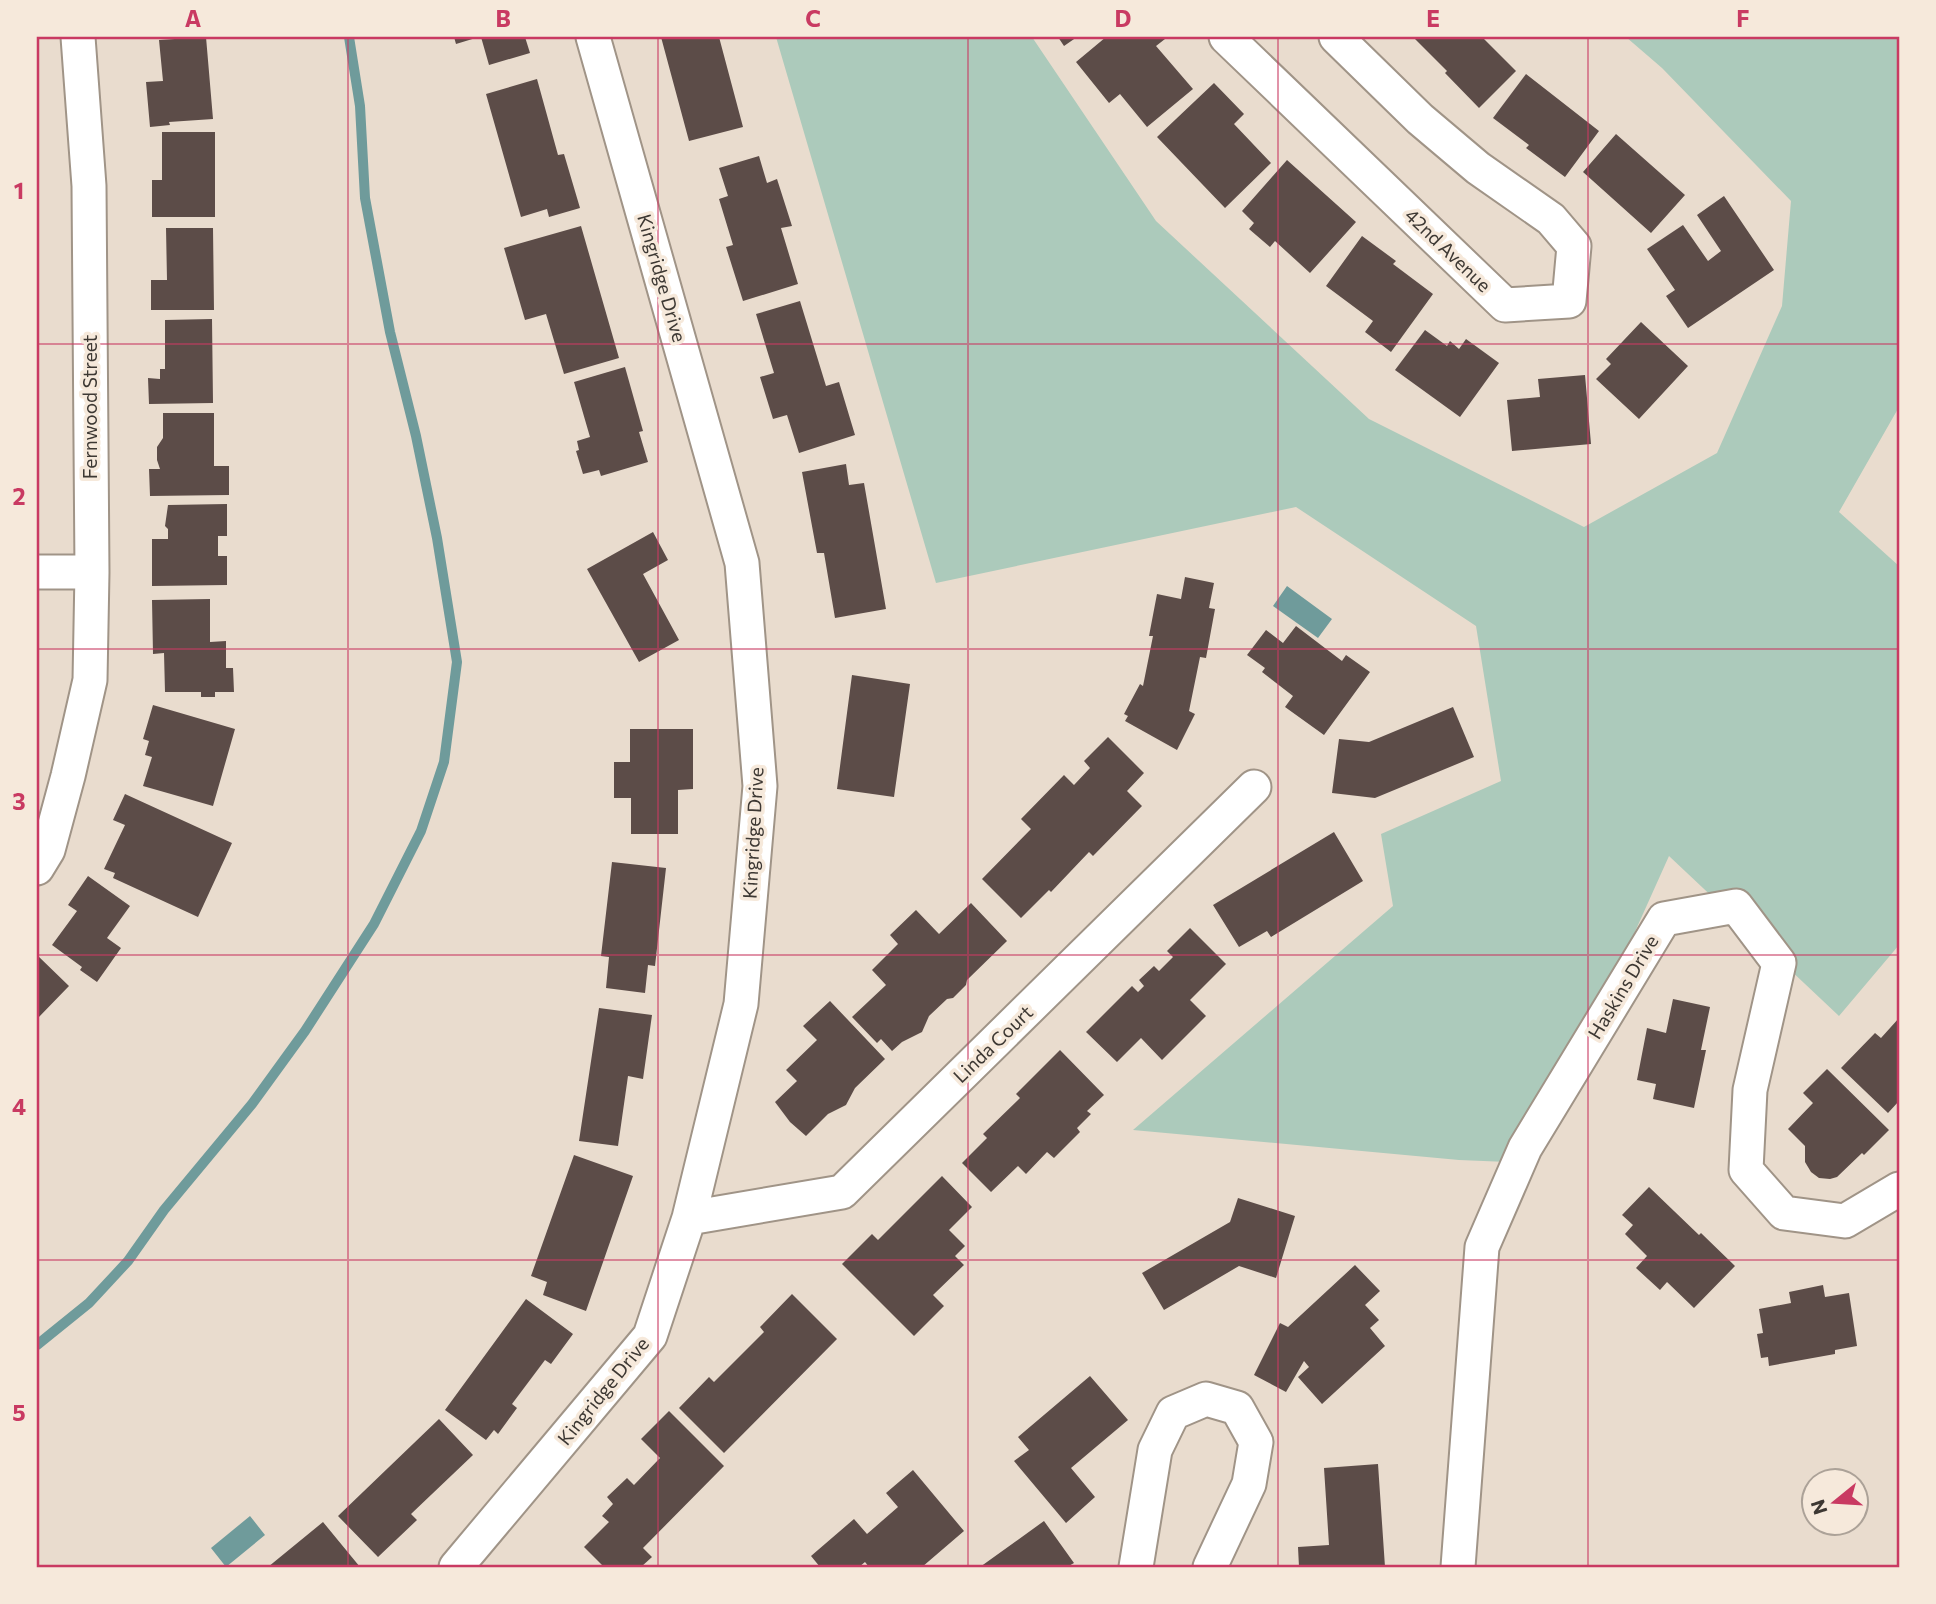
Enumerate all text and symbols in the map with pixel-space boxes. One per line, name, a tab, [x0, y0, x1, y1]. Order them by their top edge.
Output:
text: A	[185, 4, 202, 32]
text: B	[495, 4, 511, 32]
text: C	[805, 4, 821, 32]
text: D	[1115, 4, 1132, 32]
text: E	[1426, 4, 1440, 32]
text: F	[1736, 4, 1750, 32]
text: 1	[14, 176, 24, 204]
street label: 42nd Avenue	[1401, 203, 1496, 296]
street label: Kingridge Drive	[633, 211, 692, 344]
street label: Fernwood Street	[78, 334, 101, 479]
text: 2	[12, 482, 26, 510]
street label: Kingridge Drive	[738, 766, 767, 899]
text: 3	[12, 787, 26, 815]
street label: Haskins Drive	[1583, 931, 1663, 1043]
street label: Linda Court	[948, 1000, 1037, 1087]
text: 4	[12, 1092, 26, 1120]
street label: Kingridge Drive	[552, 1332, 653, 1449]
text: 5	[12, 1398, 26, 1426]
north arrow	[1800, 1468, 1870, 1538]
text: N	[1805, 1497, 1831, 1518]

